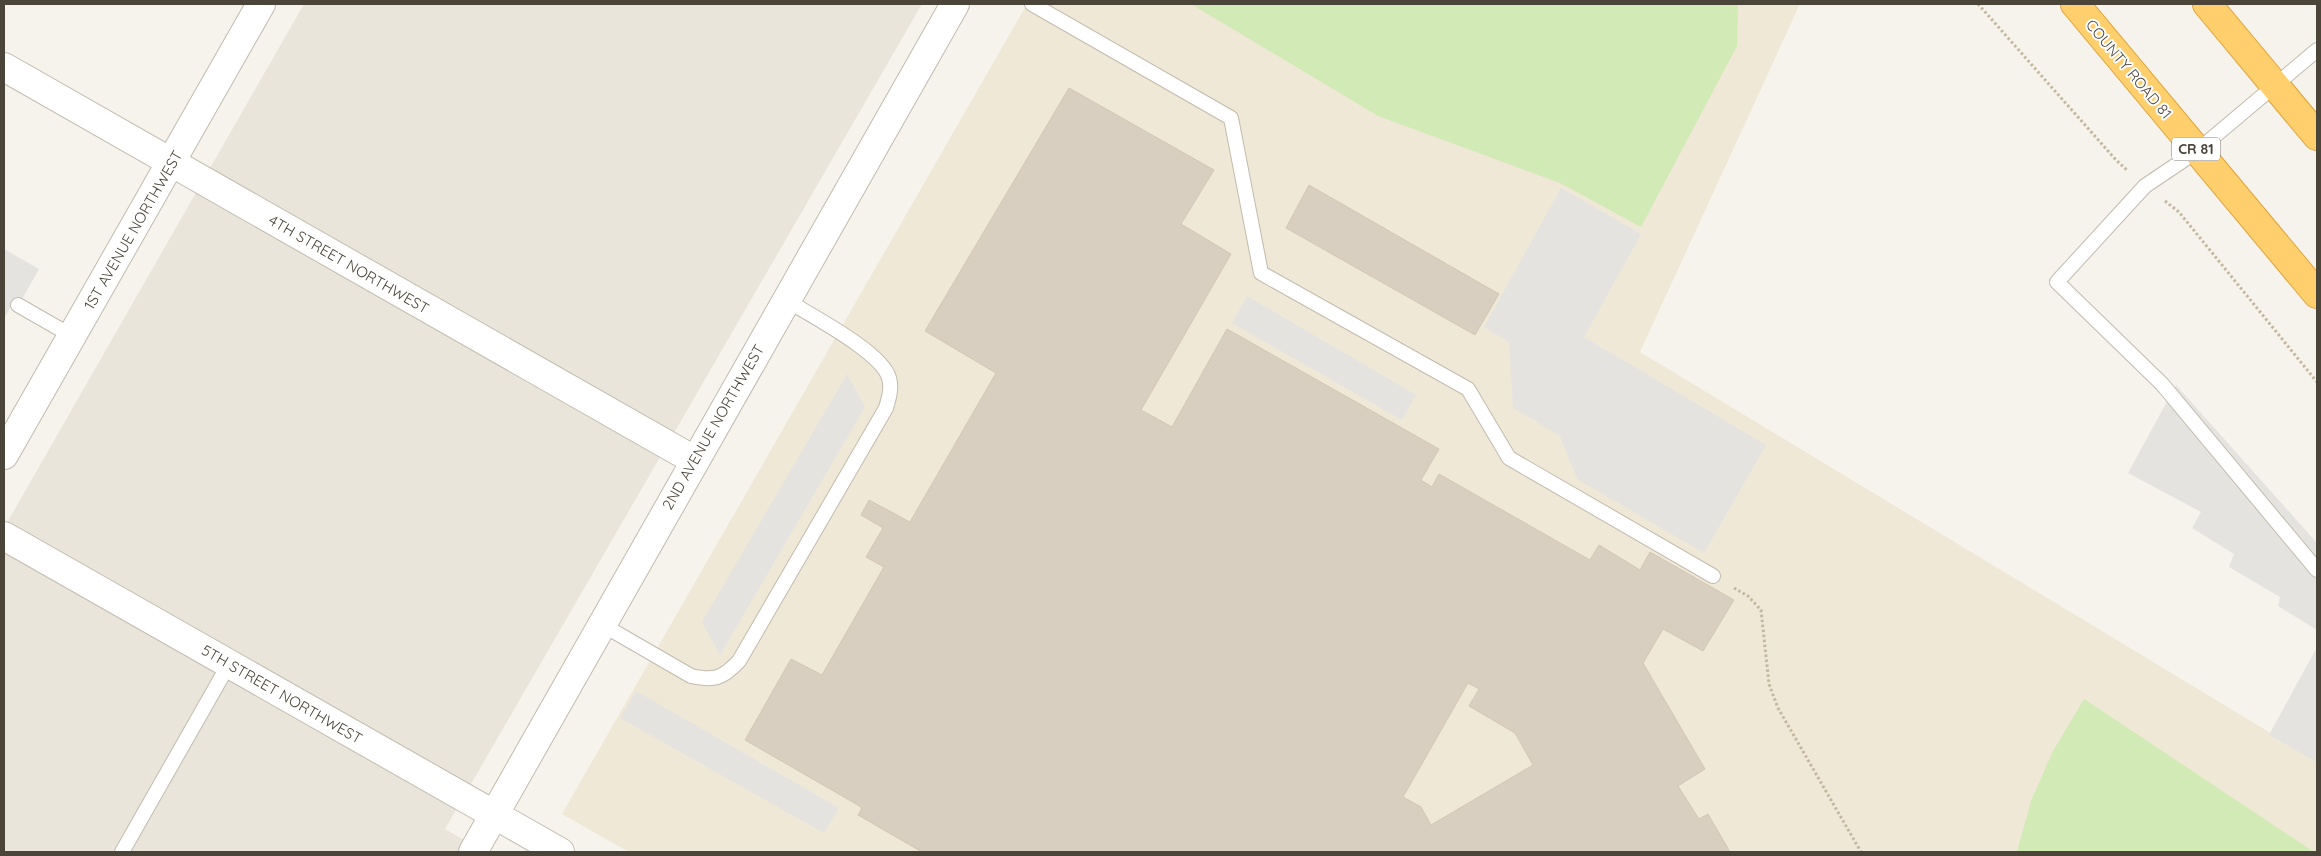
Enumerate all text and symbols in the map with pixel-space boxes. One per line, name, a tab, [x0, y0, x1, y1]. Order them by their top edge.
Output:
street label: COUNTY ROAD 81	[2082, 15, 2176, 123]
road number: CR 81	[2172, 138, 2220, 160]
street label: 1ST AVENUE NORTHWEST	[80, 147, 186, 313]
street label: 4TH STREET NORTHWEST	[265, 210, 433, 318]
street label: 2ND AVENUE NORTHWEST	[658, 341, 768, 513]
street label: 5TH STREET NORTHWEST	[198, 640, 366, 748]

